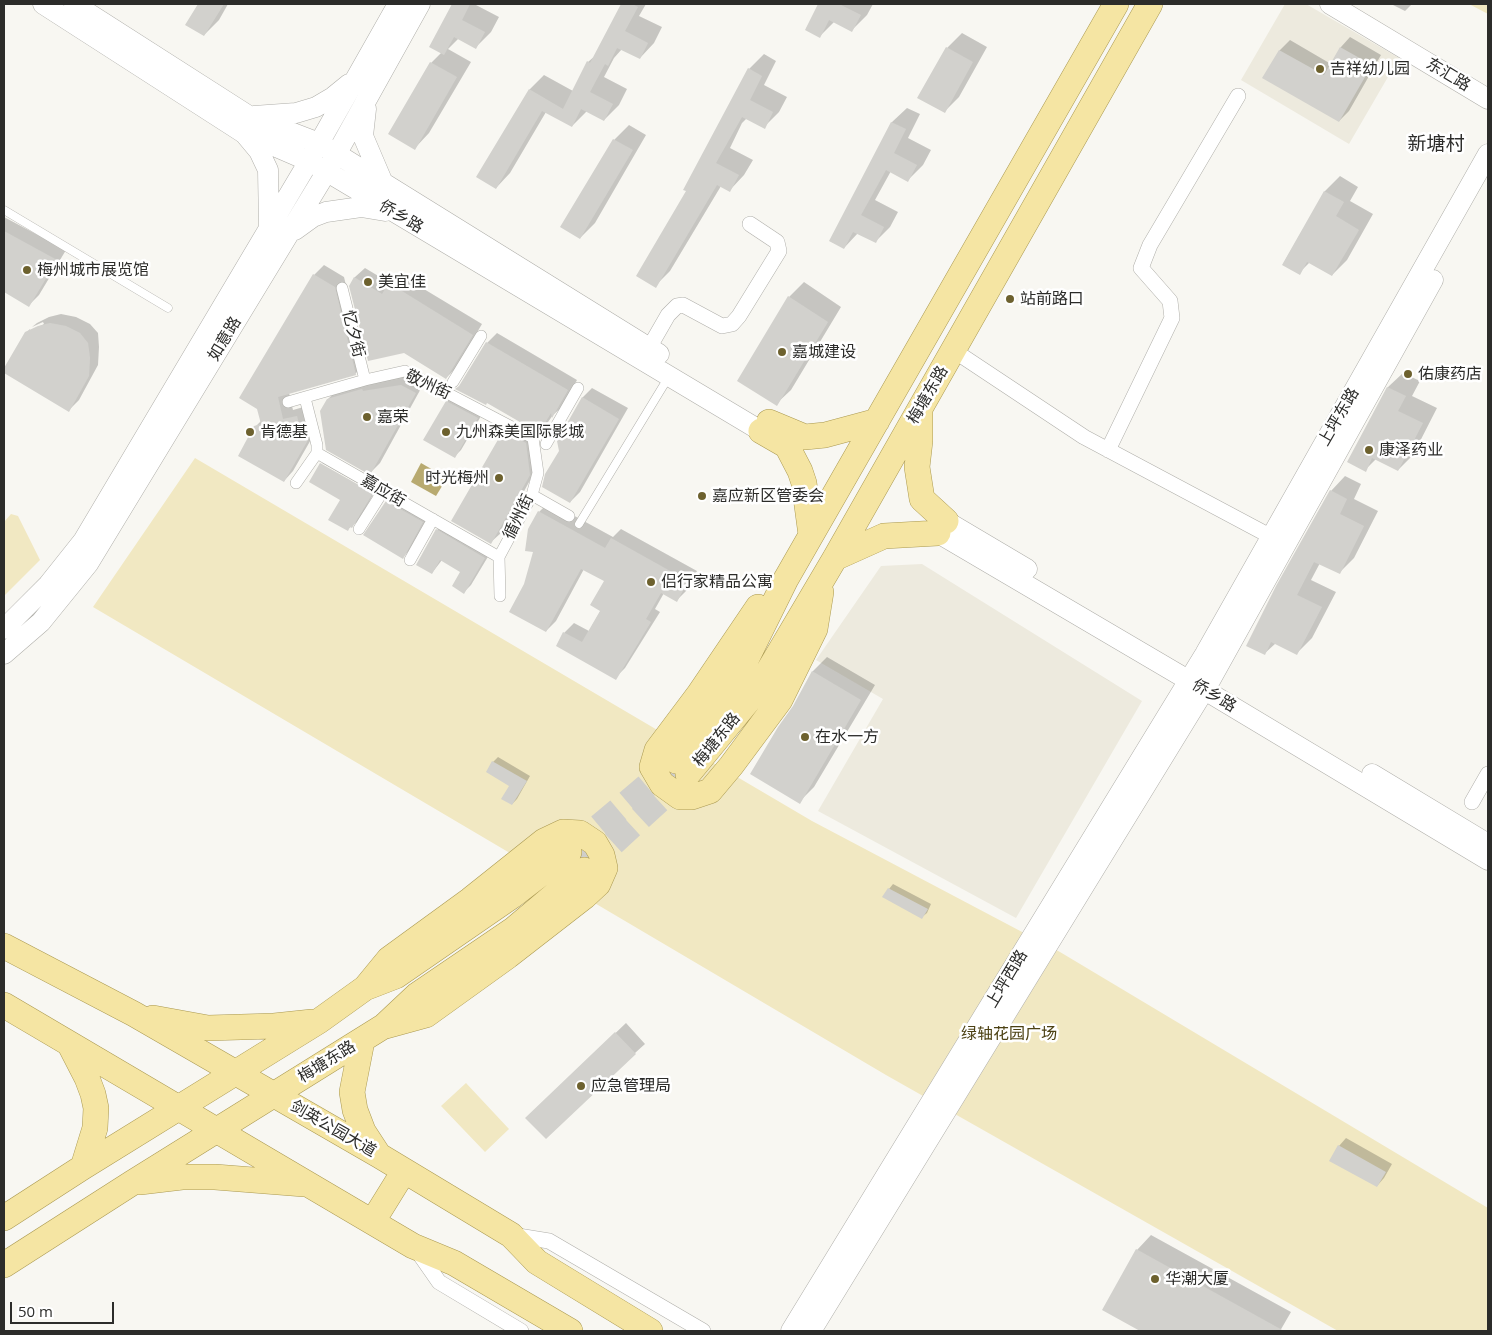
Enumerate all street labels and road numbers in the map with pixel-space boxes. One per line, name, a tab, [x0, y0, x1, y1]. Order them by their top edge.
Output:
street label: 东汇路	[1422, 54, 1474, 96]
street label: 侨乡路	[375, 196, 427, 238]
street label: 忆夕街	[338, 308, 368, 360]
street label: 如意路	[204, 313, 246, 365]
street label: 梅塘东路	[904, 362, 952, 428]
street label: 敬州街	[402, 366, 454, 404]
street label: 上坪东路	[1315, 384, 1363, 450]
street label: 嘉应街	[357, 471, 409, 511]
street label: 循州街	[500, 491, 538, 543]
street label: 侨乡路	[1188, 675, 1240, 717]
street label: 梅塘东路	[689, 709, 745, 771]
street label: 上坪西路	[982, 947, 1032, 1011]
street label: 梅塘东路	[295, 1037, 359, 1087]
street label: 剑英公园大道	[287, 1097, 379, 1161]

